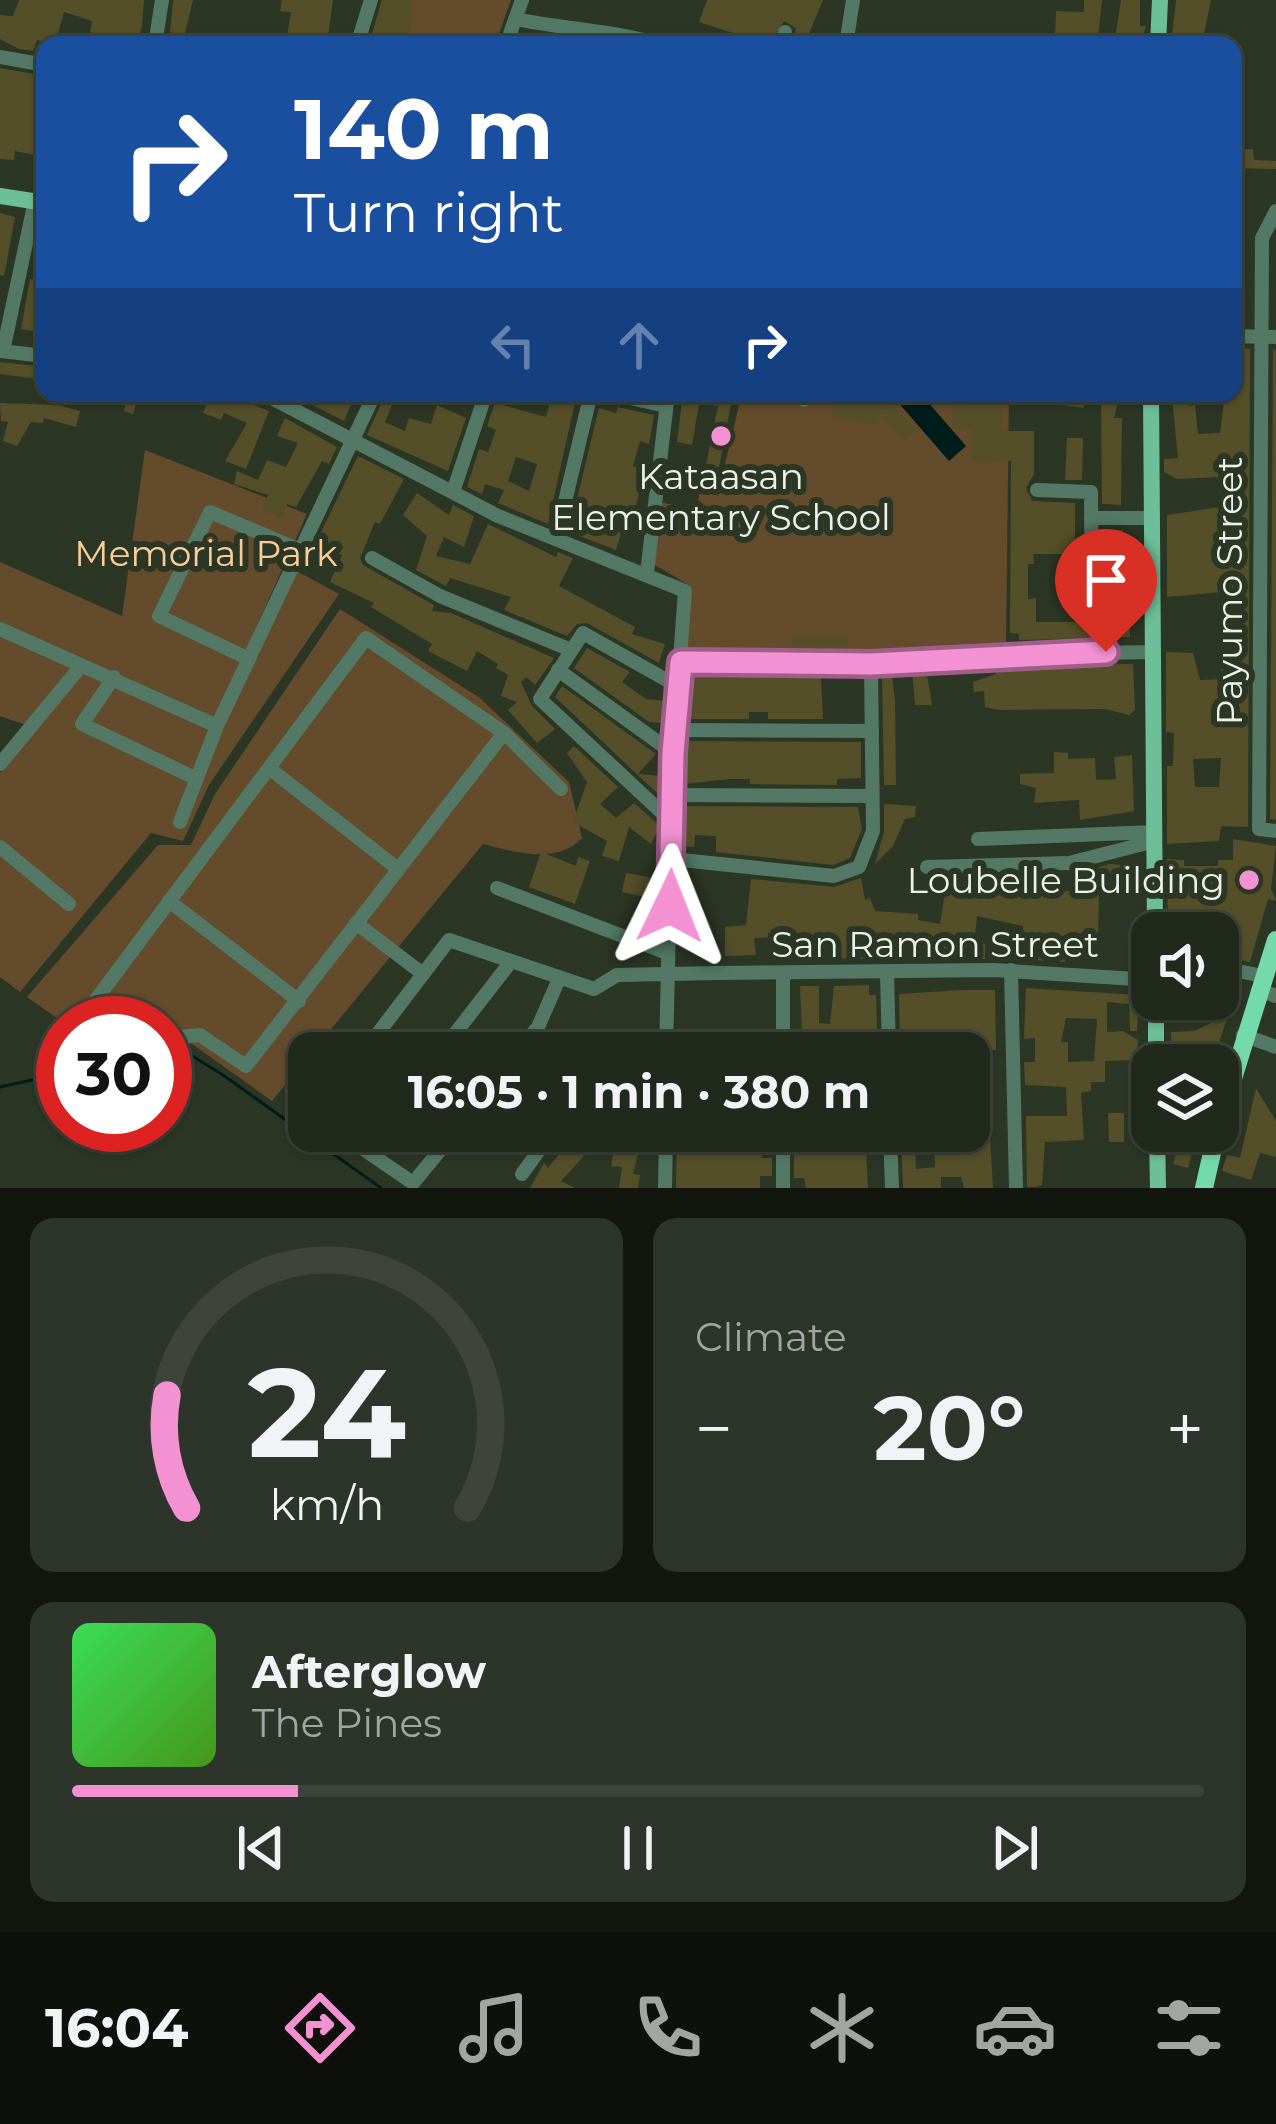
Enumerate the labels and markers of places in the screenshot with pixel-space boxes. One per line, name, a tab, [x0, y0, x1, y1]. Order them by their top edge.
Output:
marker: Kataasan Elementary School	[708, 423, 734, 449]
place label: Kataasan Elementary School	[551, 454, 891, 539]
pin	[1055, 529, 1157, 652]
place label: Loubelle Building	[907, 858, 1225, 902]
marker: Loubelle Building	[1236, 867, 1262, 893]

